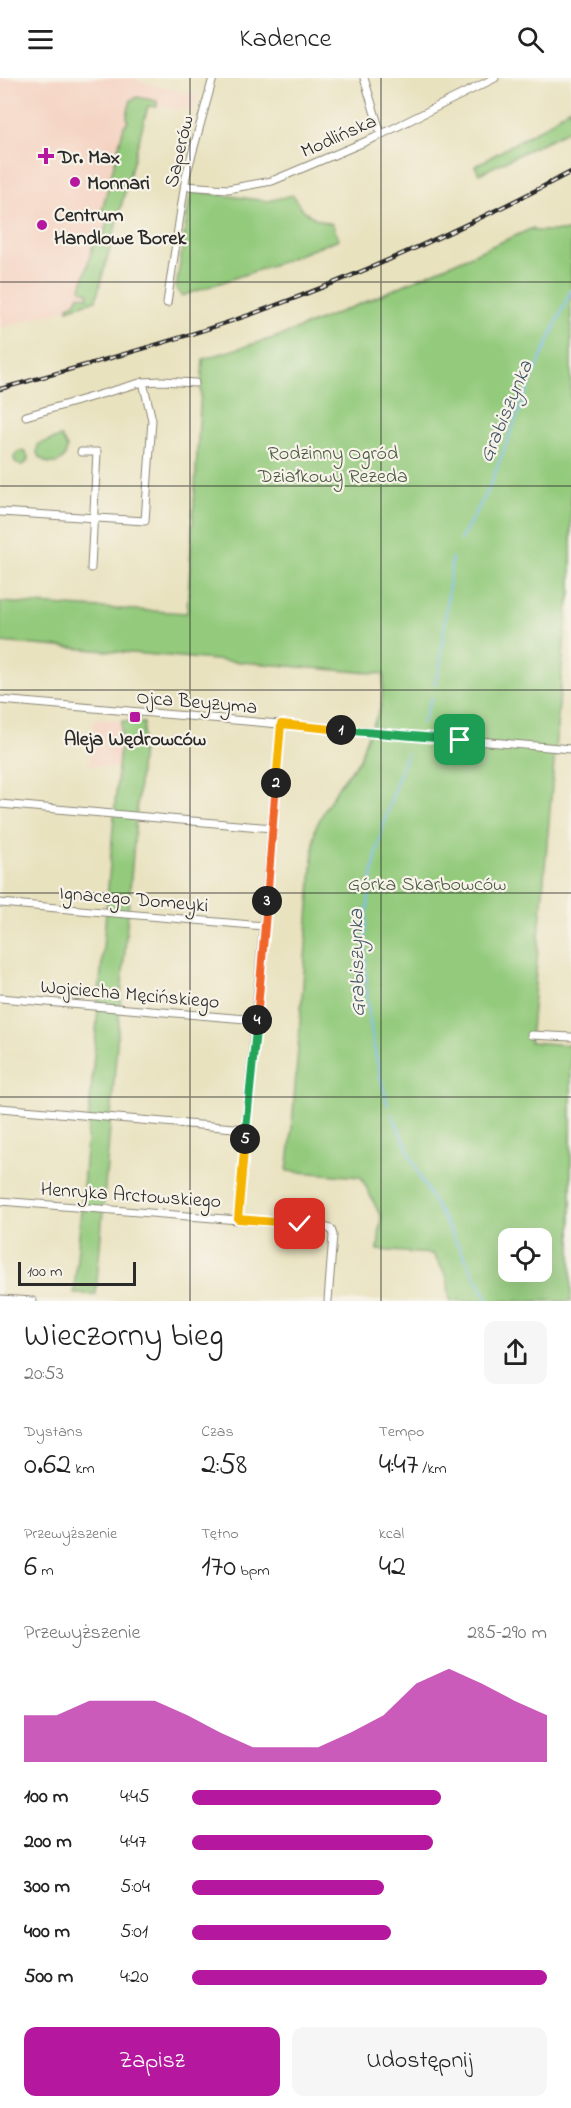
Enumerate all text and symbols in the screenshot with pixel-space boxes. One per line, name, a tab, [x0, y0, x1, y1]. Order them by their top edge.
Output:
text: Kadence	[239, 20, 332, 59]
icon: menu	[24, 23, 57, 56]
icon: search	[514, 23, 547, 56]
street label: Modlińska	[296, 108, 382, 167]
street label: Saperów	[158, 113, 203, 190]
place label: Dr. Max	[57, 144, 120, 173]
marker: Dr. Max	[39, 149, 53, 163]
place label: Monnari	[87, 170, 150, 199]
marker: Monnari	[68, 175, 82, 189]
place label: Centrum Handlowe Borek	[54, 202, 187, 254]
marker: Centrum Handlowe Borek	[35, 218, 49, 232]
water label: Grabiszynka	[472, 356, 542, 467]
park label: Rodzinny Ogród Działkowy Rezeda	[257, 440, 408, 492]
street label: Ojca Beyzyma	[135, 684, 258, 723]
marker: Aleja Wędrowców	[128, 710, 142, 724]
pin	[434, 714, 485, 765]
pin: 1	[326, 715, 356, 745]
text: 1	[338, 718, 344, 742]
icon: arrive	[443, 723, 476, 756]
place label: Aleja Wędrowców	[64, 726, 206, 755]
pin: 2	[261, 768, 291, 798]
text: 2	[272, 771, 280, 795]
park label: Górka Skarbowców	[348, 871, 506, 900]
street label: Ignacego Domeyki	[58, 880, 210, 922]
pin: 3	[252, 886, 282, 916]
text: 3	[264, 889, 270, 913]
water label: Grabiszynka	[342, 908, 374, 1017]
street label: Wojciecha Męcińskiego	[39, 973, 220, 1019]
pin: 4	[242, 1005, 272, 1035]
text: 4	[254, 1008, 260, 1032]
pin: 5	[230, 1124, 260, 1154]
text: 5	[240, 1127, 250, 1151]
street label: Henryka Arctowskiego	[40, 1176, 222, 1218]
pin	[274, 1198, 325, 1249]
icon: check	[283, 1207, 316, 1240]
map controls	[498, 1228, 552, 1282]
button: locate	[498, 1228, 552, 1282]
scale bar	[18, 1259, 136, 1286]
text: 100 m	[27, 1260, 62, 1284]
text: Wieczorny bieg	[24, 1313, 224, 1361]
button: share	[484, 1321, 547, 1384]
text: 20:53	[24, 1360, 64, 1389]
text: Dystans	[24, 1420, 83, 1444]
text: Czas	[201, 1420, 234, 1444]
text: Tempo	[379, 1420, 424, 1444]
text: 0.62	[24, 1444, 71, 1488]
text: 2:58	[201, 1444, 247, 1488]
text: 4:47	[379, 1444, 418, 1488]
text: km	[71, 1457, 95, 1481]
text: /km	[418, 1457, 447, 1481]
text: Przewyższenie	[24, 1522, 117, 1546]
text: Tętno	[201, 1522, 239, 1546]
text: kcal	[379, 1522, 404, 1546]
text: 6	[24, 1546, 37, 1590]
text: 170	[201, 1546, 236, 1590]
text: 42	[379, 1546, 406, 1590]
text: m	[37, 1559, 54, 1583]
text: bpm	[236, 1559, 270, 1583]
text: Przewyższenie	[24, 1619, 140, 1648]
text: 285–290 m	[467, 1619, 547, 1648]
text: 100 m	[24, 1783, 68, 1812]
text: 4:45	[120, 1783, 150, 1812]
text: 200 m	[24, 1828, 72, 1857]
text: 4:47	[120, 1828, 146, 1857]
text: 300 m	[24, 1873, 70, 1902]
text: 5:04	[120, 1873, 150, 1902]
text: 400 m	[24, 1918, 70, 1947]
text: 5:01	[120, 1918, 148, 1947]
text: 500 m	[24, 1963, 73, 1992]
text: 4:20	[120, 1963, 149, 1992]
button: Zapisz	[24, 2027, 280, 2096]
button: Udostępnij	[292, 2027, 547, 2096]

